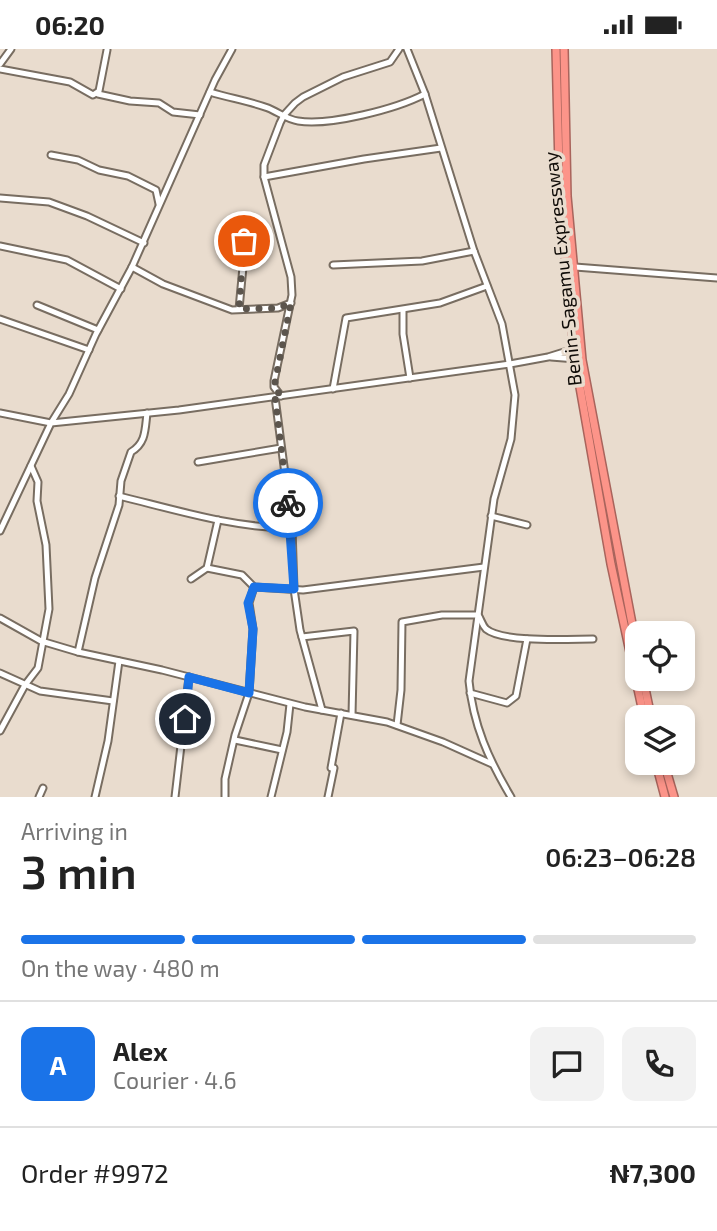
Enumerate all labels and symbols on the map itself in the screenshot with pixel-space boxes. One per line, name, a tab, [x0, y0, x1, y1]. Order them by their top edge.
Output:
street label: Benin-Sagamu Expressway	[538, 151, 586, 387]
pin	[214, 211, 274, 271]
courier	[253, 468, 323, 538]
pin	[155, 689, 215, 749]

